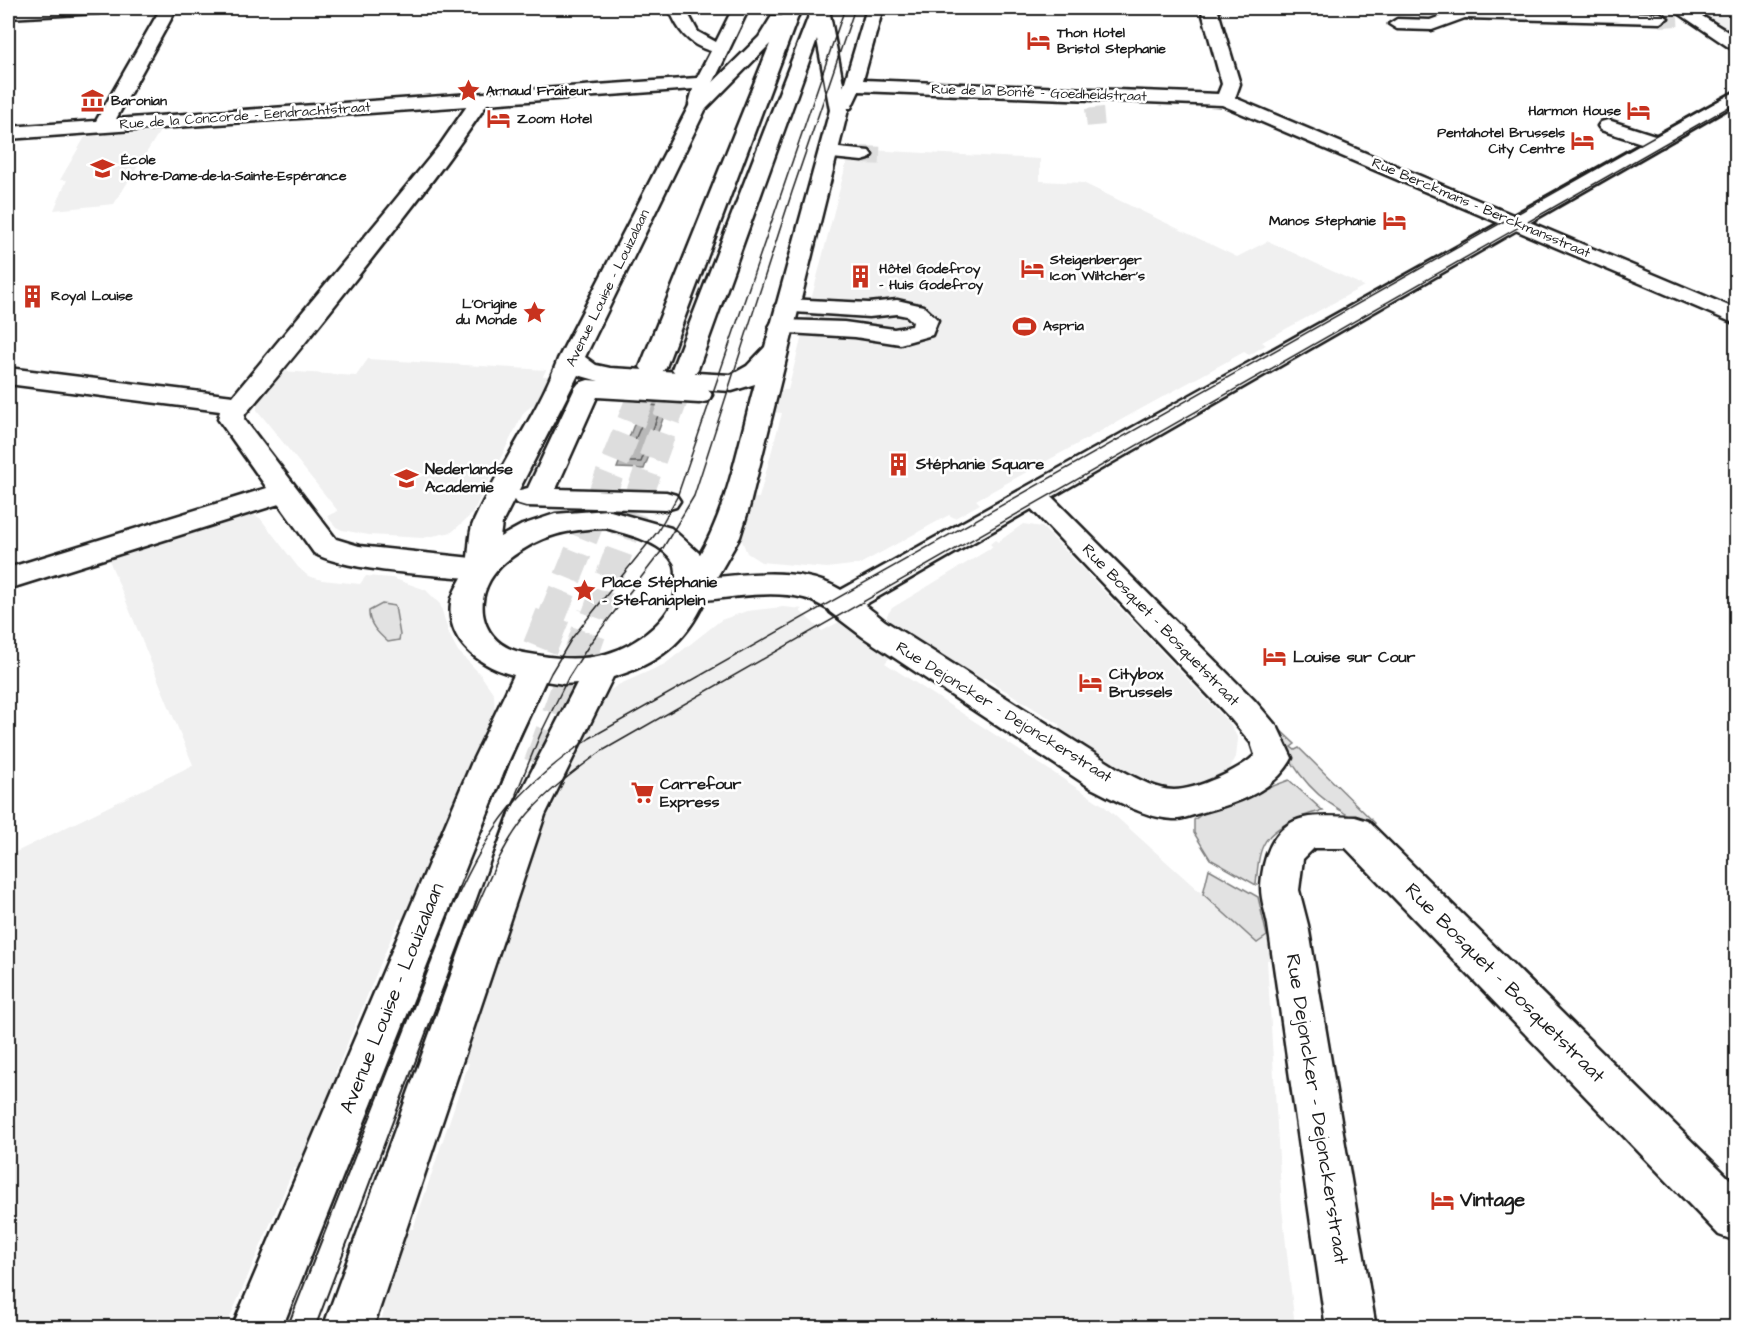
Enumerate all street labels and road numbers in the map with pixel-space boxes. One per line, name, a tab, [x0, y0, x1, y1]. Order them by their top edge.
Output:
street label: Rue de la Bonté - Goedheidstraat	[931, 79, 1147, 107]
street label: Rue de la Concorde - Eendrachtstraat	[119, 97, 372, 135]
street label: Rue Berckmans - Berckmansstraat	[1369, 153, 1594, 263]
street label: Avenue Louise - Louizalaan	[561, 206, 655, 370]
street label: Rue Bosquet - Bosquetstraat	[1077, 539, 1245, 712]
street label: Rue Dejoncker - Dejonckerstraat	[892, 636, 1117, 788]
street label: Rue Bosquet - Bosquetstraat	[1399, 877, 1611, 1089]
street label: Avenue Louise - Louizalaan	[333, 879, 451, 1117]
street label: Rue Dejoncker - Dejonckerstraat	[1279, 952, 1355, 1266]

